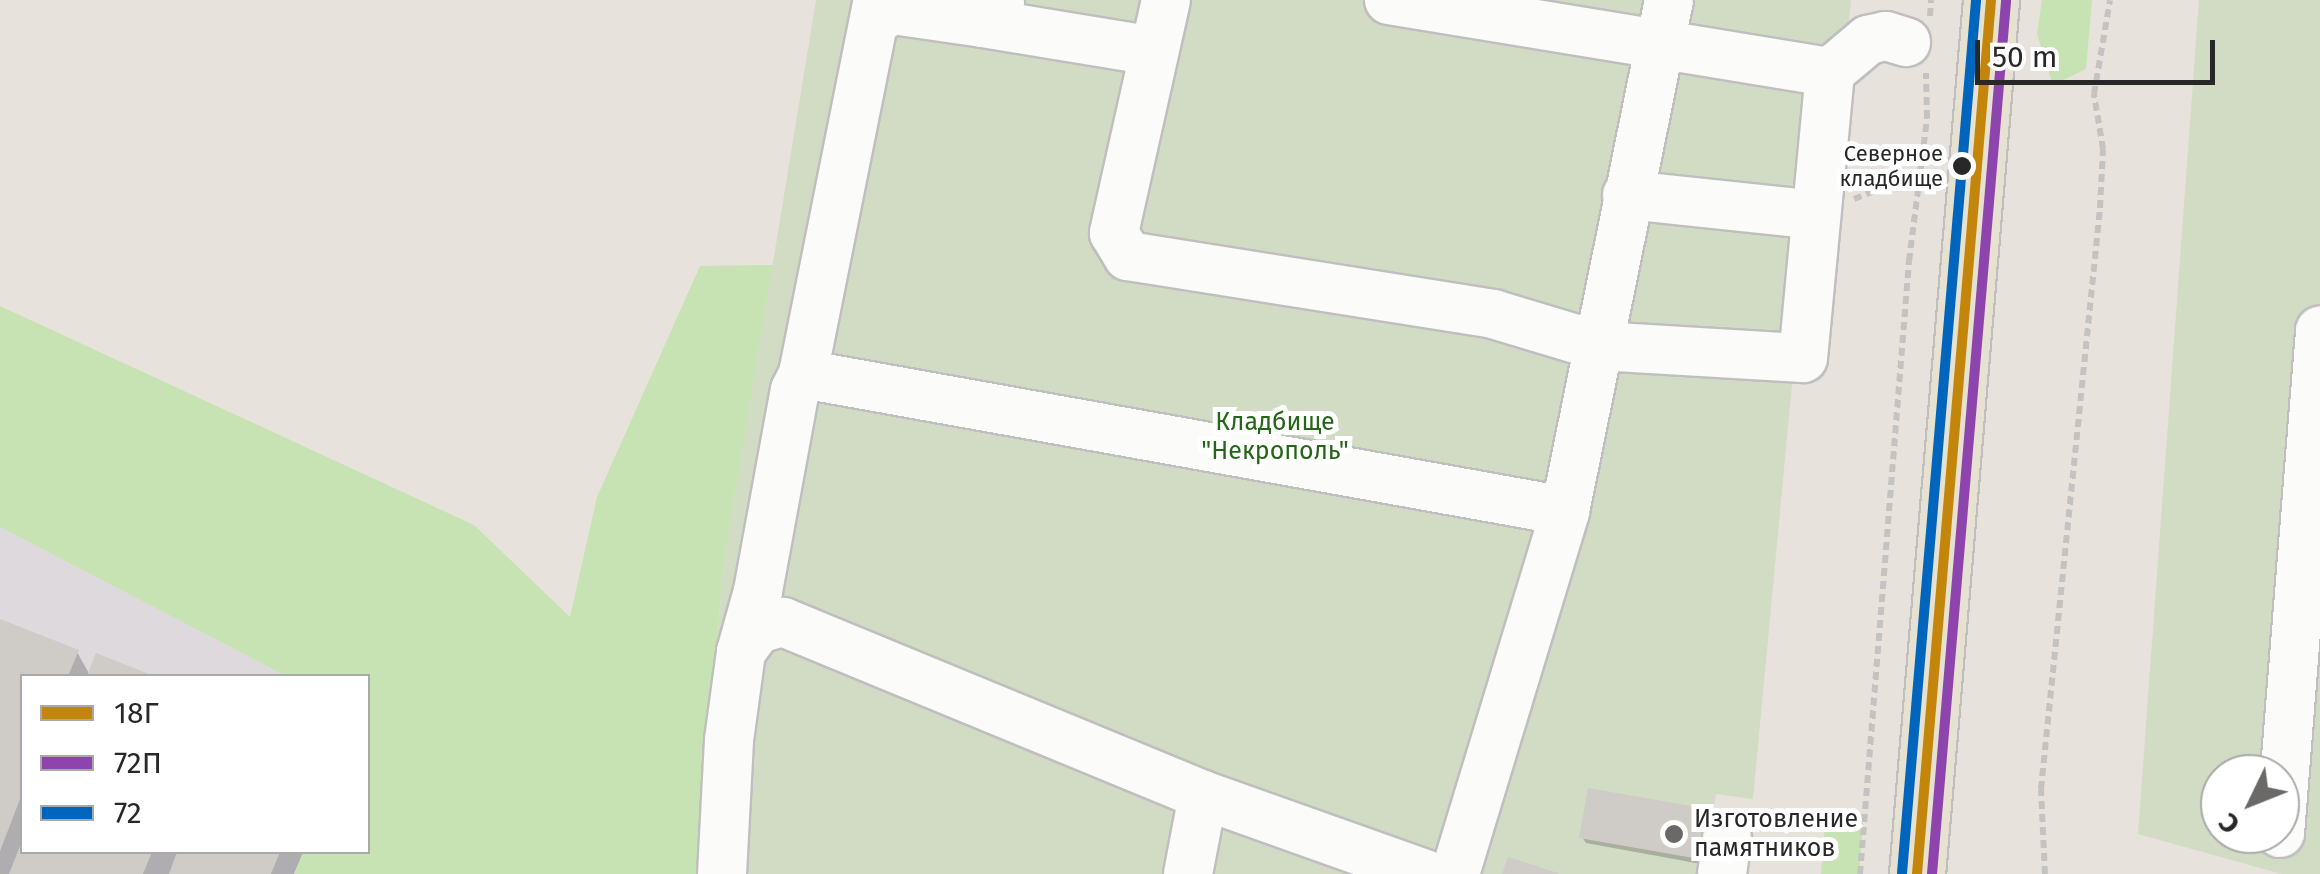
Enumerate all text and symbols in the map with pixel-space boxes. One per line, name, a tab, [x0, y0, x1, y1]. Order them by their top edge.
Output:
scale bar	[1980, 20, 2220, 82]
text: 50 m	[1992, 39, 2057, 75]
place label: Северное кладбище	[1839, 140, 1943, 192]
marker: Северное кладбище	[1952, 156, 1972, 176]
park label: Кладбище "Некрополь"	[1201, 408, 1349, 467]
legend	[20, 674, 370, 854]
text: 18Г	[114, 695, 159, 731]
text: 72П	[114, 745, 162, 781]
north arrow	[2200, 754, 2300, 854]
text: 72	[114, 795, 142, 831]
place label: Изготовление памятников	[1694, 805, 1858, 864]
text: С	[2212, 806, 2247, 841]
marker: Изготовление памятников	[1663, 823, 1685, 845]

